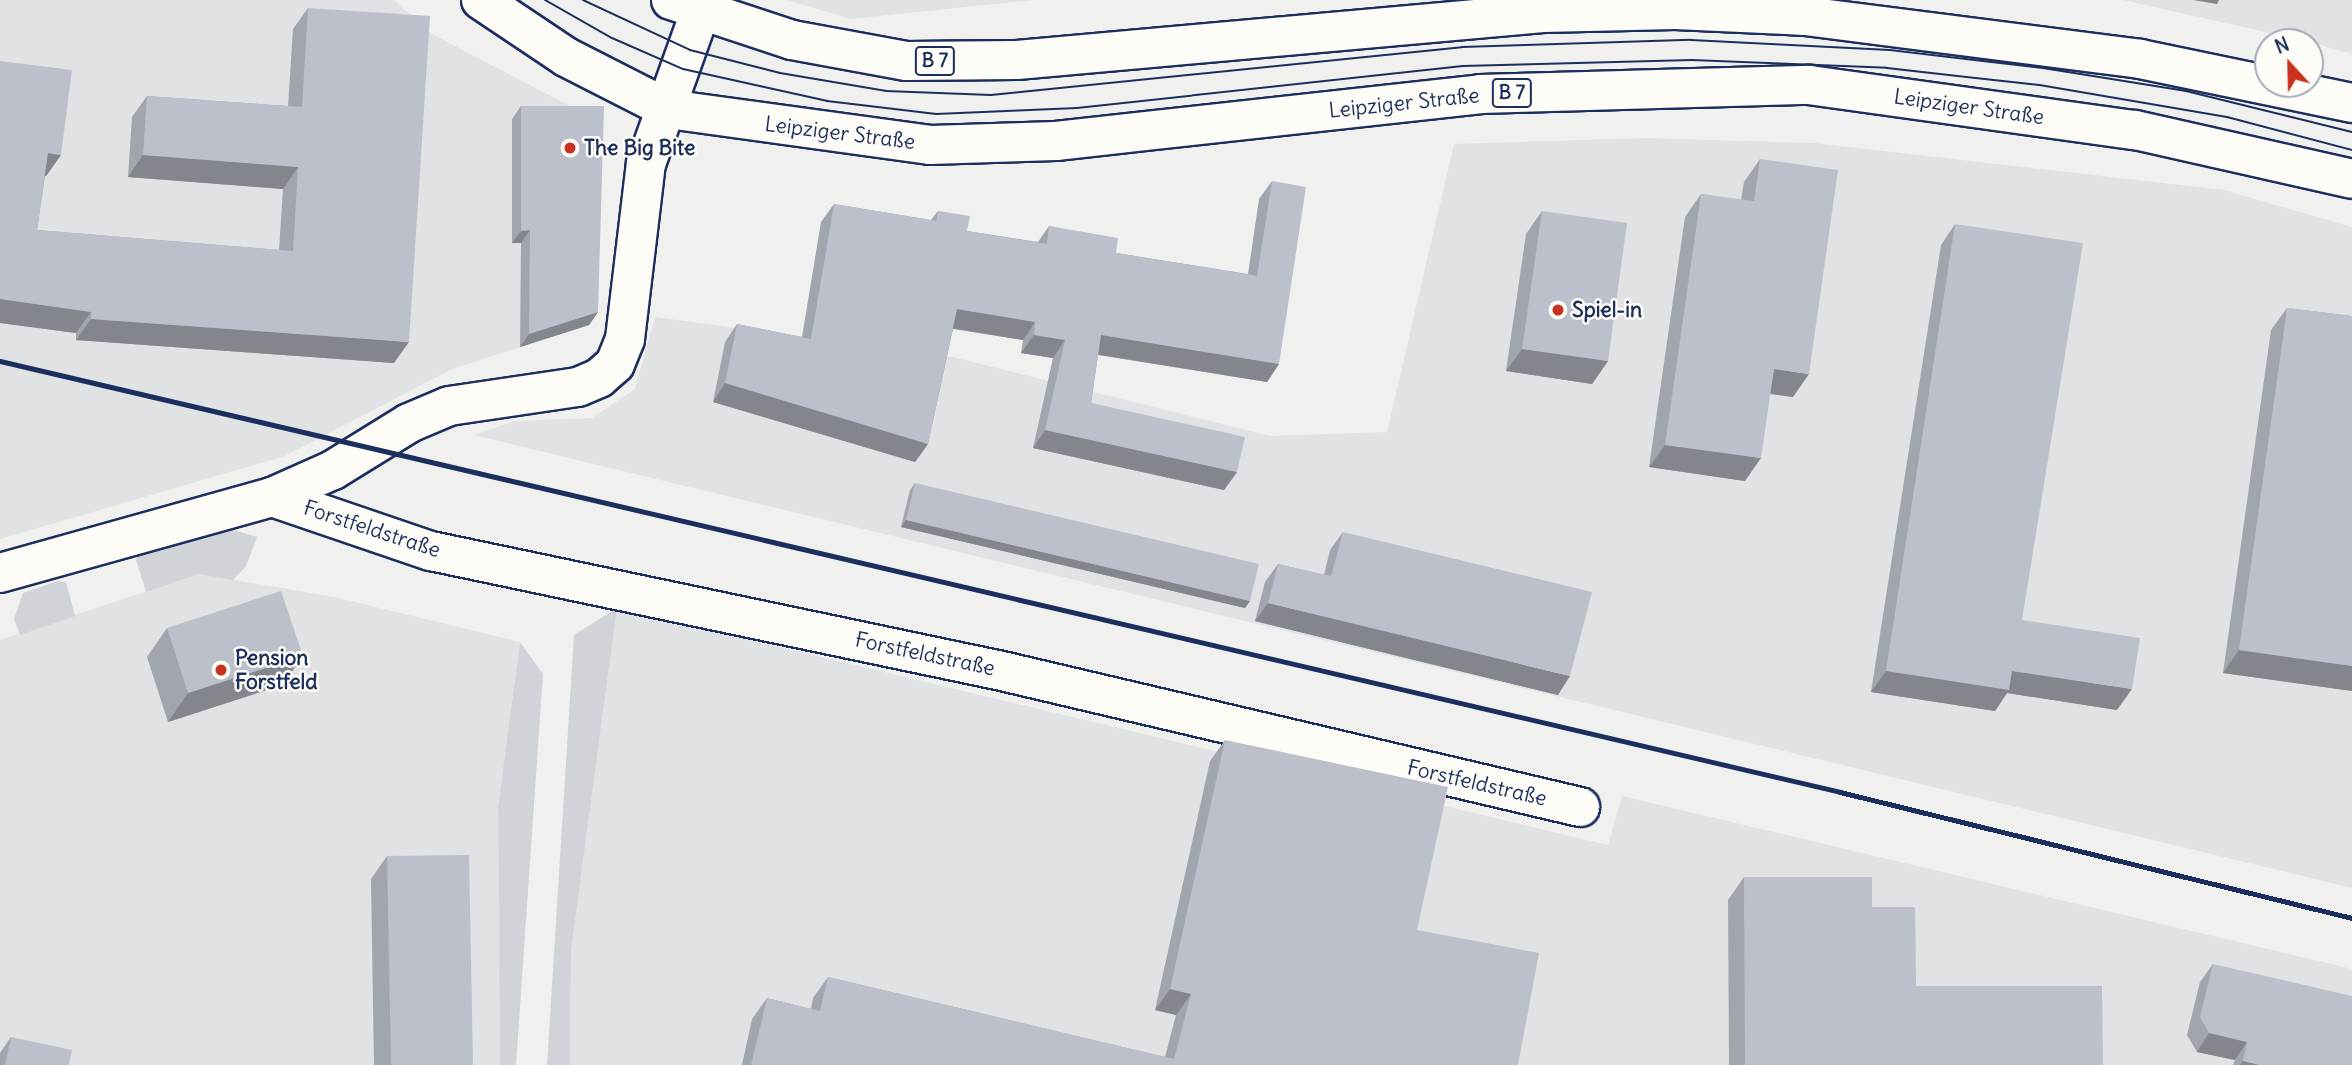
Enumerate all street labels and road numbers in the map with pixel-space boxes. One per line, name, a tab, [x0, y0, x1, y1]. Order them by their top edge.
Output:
road number: B 7	[914, 45, 956, 76]
road number: B 7	[1491, 78, 1533, 108]
street label: Leipziger Straße	[1327, 83, 1481, 123]
street label: Leipziger Straße	[1892, 84, 2046, 130]
street label: Leipziger Straße	[763, 111, 917, 155]
street label: Forstfeldstraße	[300, 495, 444, 563]
street label: Forstfeldstraße	[853, 627, 997, 681]
street label: Forstfeldstraße	[1405, 755, 1549, 811]

